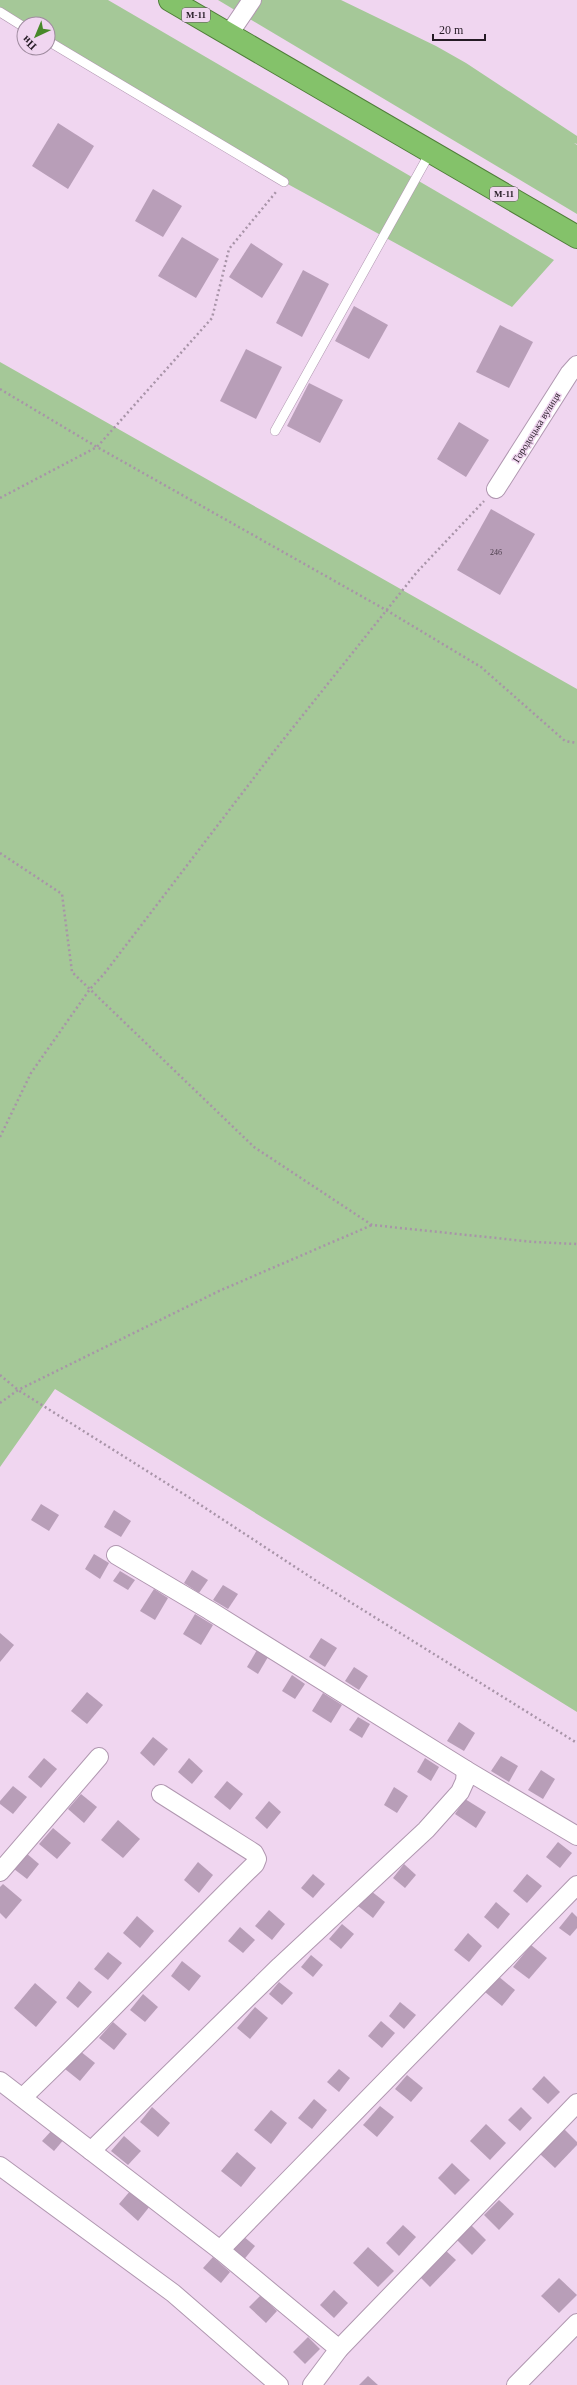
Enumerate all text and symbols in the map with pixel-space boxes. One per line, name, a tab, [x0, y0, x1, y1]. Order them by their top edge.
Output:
road number: М-11	[182, 8, 210, 22]
north arrow	[16, 16, 56, 56]
scale bar	[433, 16, 485, 42]
text: 20 m	[439, 23, 464, 37]
text: Пн	[19, 33, 39, 53]
road number: М-11	[490, 187, 518, 201]
street label: Городоцька вулиця	[510, 390, 563, 464]
house number: 24б	[490, 548, 502, 557]

